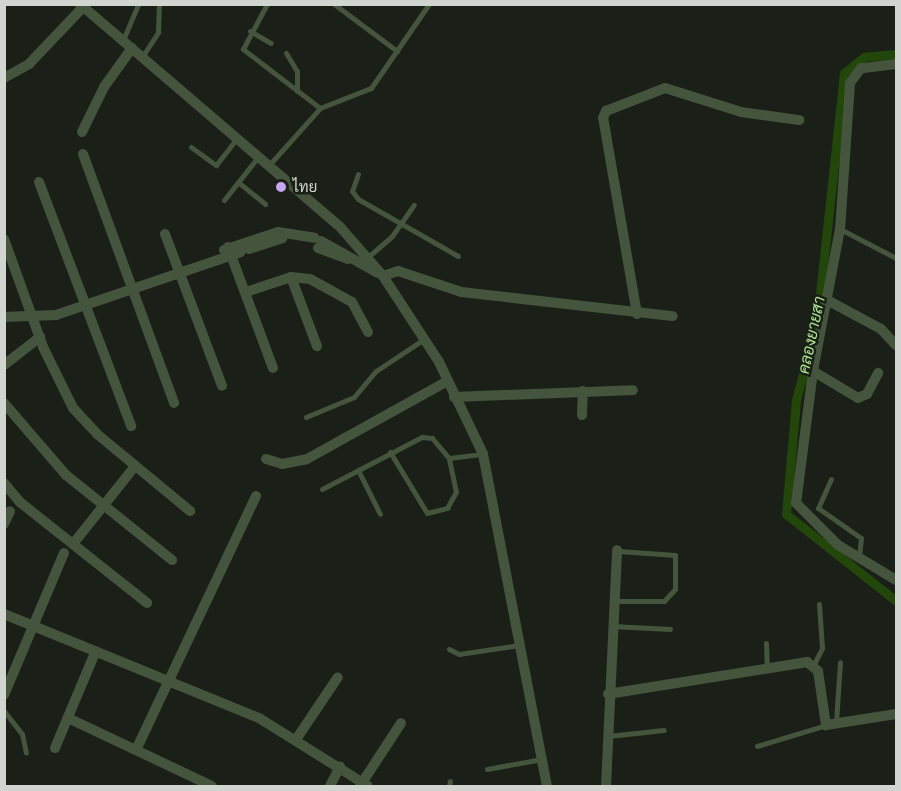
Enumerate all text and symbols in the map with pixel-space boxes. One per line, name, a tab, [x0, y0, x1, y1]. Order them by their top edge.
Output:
place label: ไทย	[293, 178, 317, 196]
marker: ไทย	[274, 180, 288, 194]
water label: คลองยายสา	[793, 295, 829, 375]

